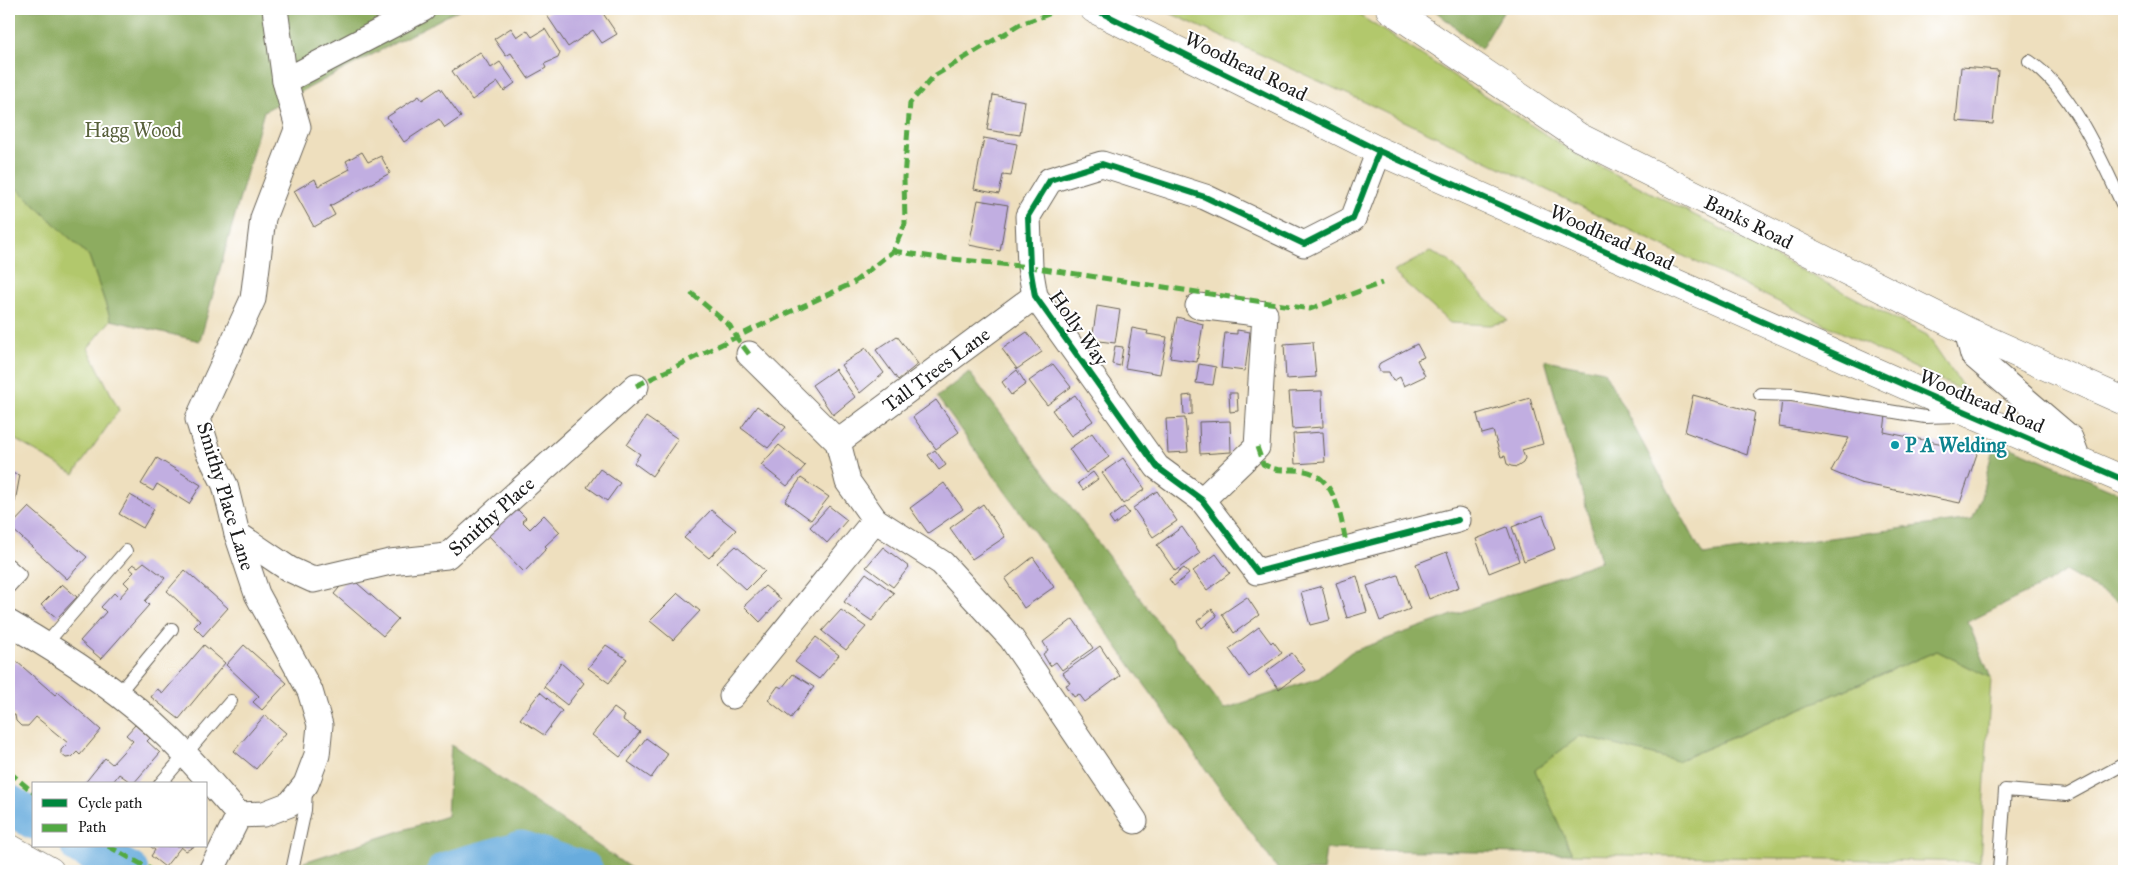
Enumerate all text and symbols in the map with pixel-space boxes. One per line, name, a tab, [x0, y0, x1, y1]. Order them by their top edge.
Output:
street label: Woodhead Road	[1181, 26, 1311, 106]
park label: Hagg Wood	[84, 118, 182, 143]
street label: Banks Road	[1700, 190, 1797, 254]
street label: Woodhead Road	[1546, 199, 1678, 275]
street label: Holly Way	[1044, 285, 1114, 371]
street label: Tall Trees Lane	[878, 322, 994, 417]
street label: Woodhead Road	[1916, 364, 2048, 438]
street label: Smithy Place Lane	[192, 419, 260, 573]
place label: P A Welding	[1905, 433, 2007, 458]
marker: P A Welding	[1889, 439, 1901, 451]
street label: Smithy Place	[443, 471, 539, 561]
legend	[32, 782, 208, 848]
text: Cycle path	[78, 794, 143, 812]
text: Path	[78, 818, 107, 836]

